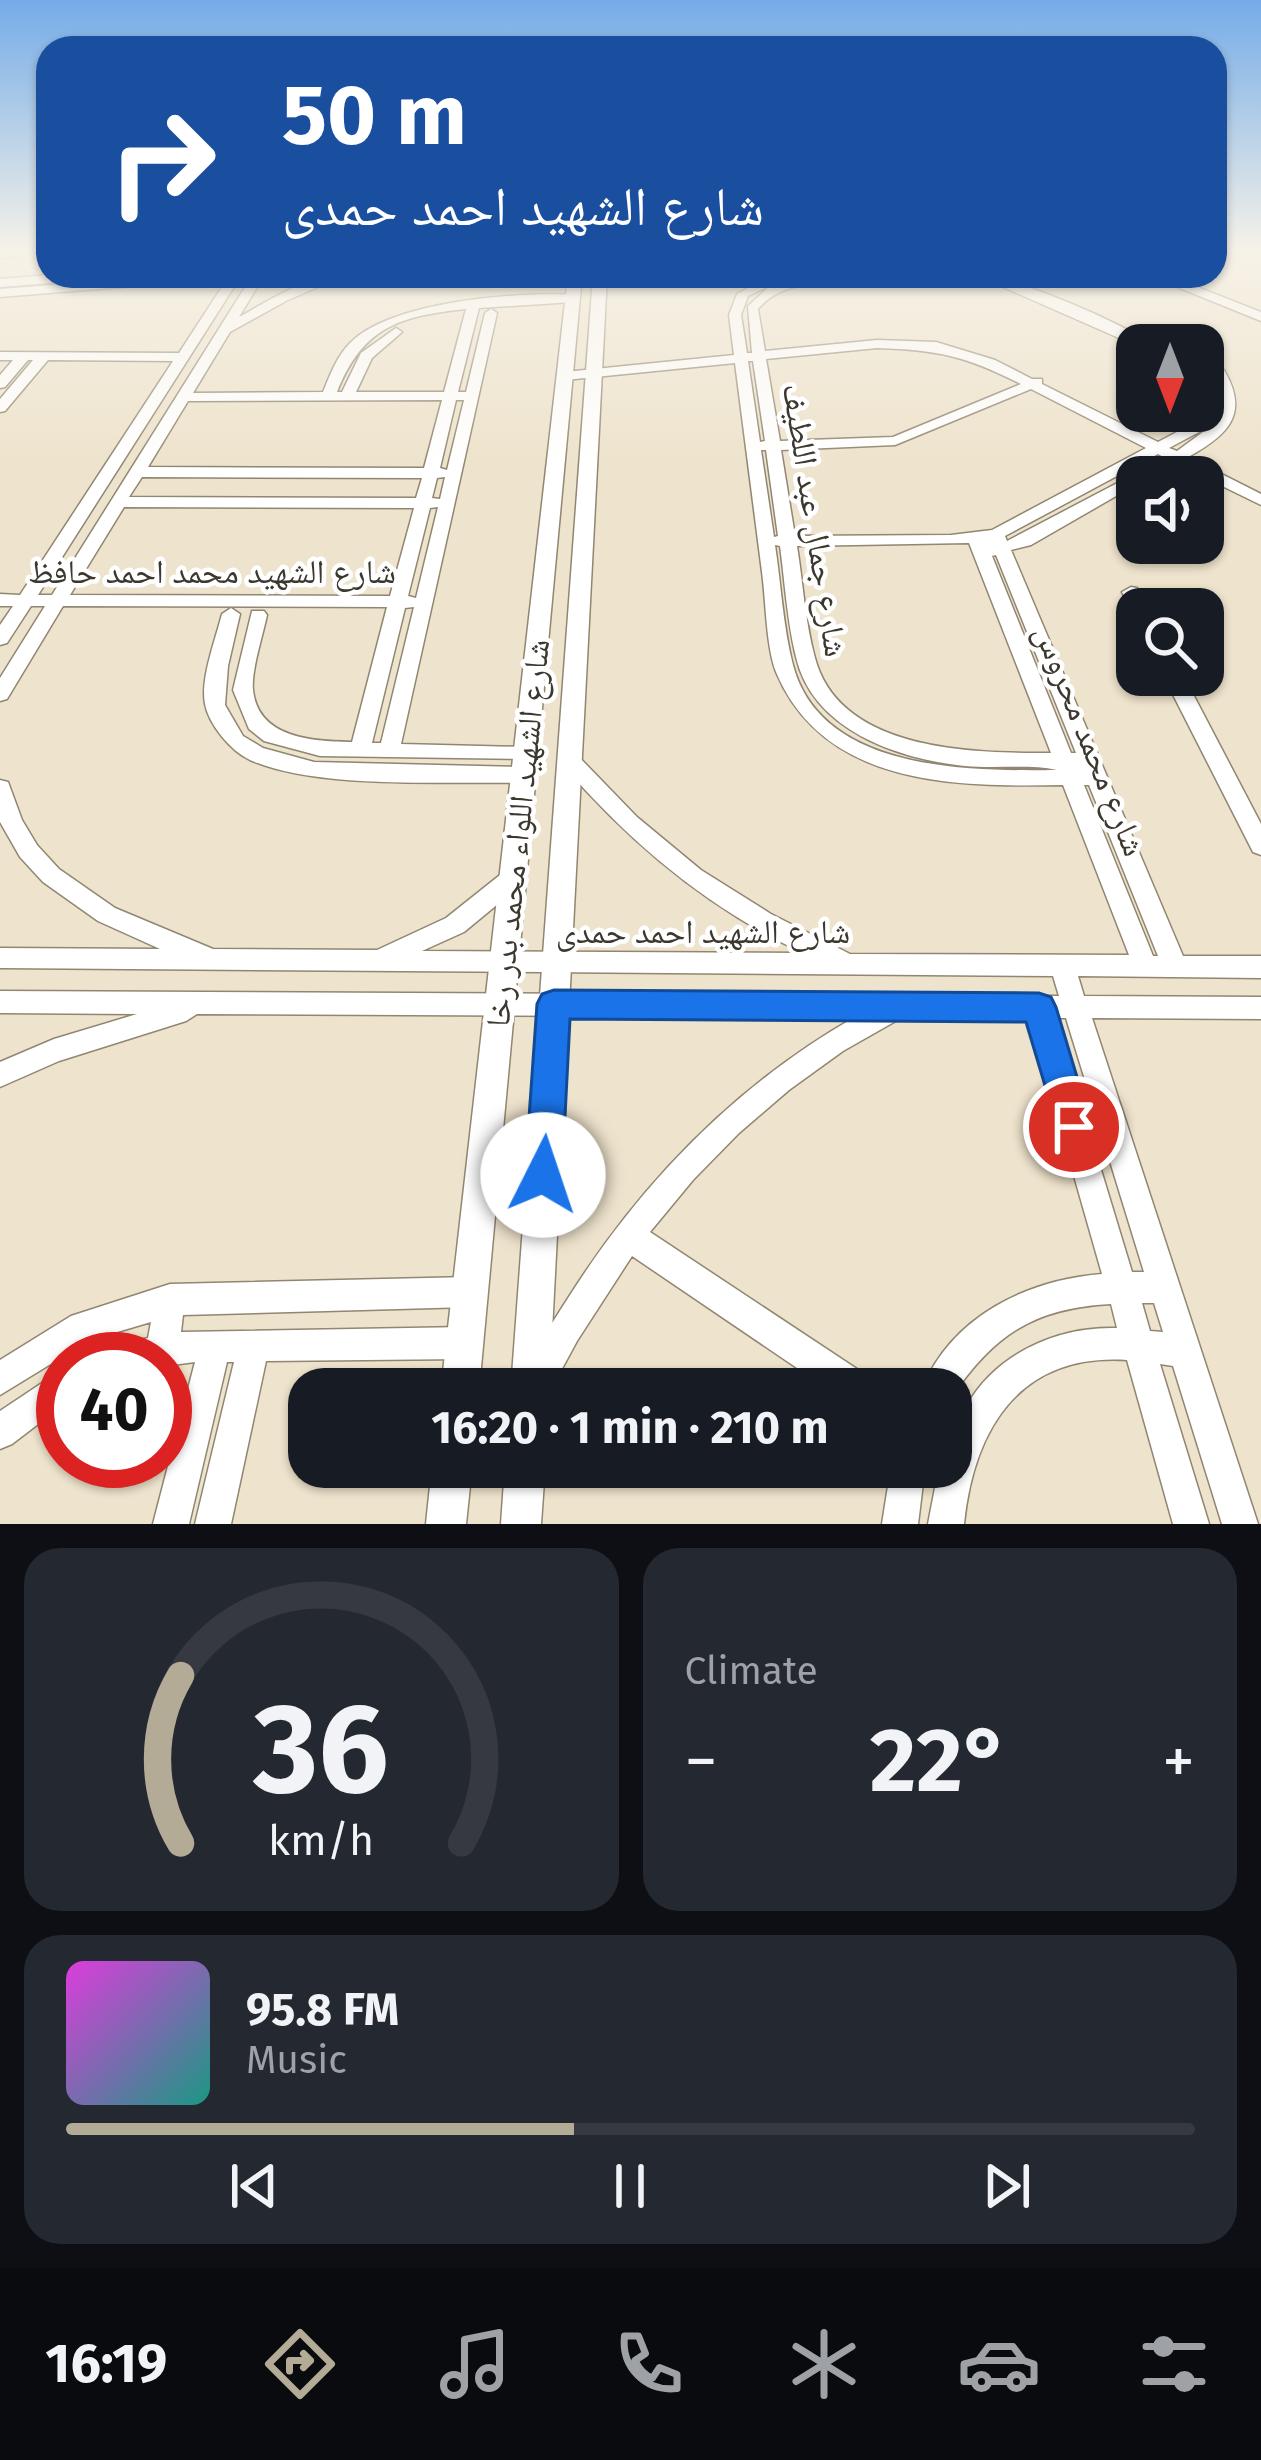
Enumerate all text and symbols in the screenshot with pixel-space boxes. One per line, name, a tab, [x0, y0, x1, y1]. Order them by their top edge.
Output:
text: 50 m	[282, 65, 467, 166]
icon: right	[84, 84, 240, 240]
text: شارع الشهيد احمد حمدى	[282, 175, 764, 239]
north arrow	[1116, 324, 1224, 432]
map controls	[1116, 324, 1224, 696]
street label: شارع جمال عبد اللطيف	[774, 381, 856, 660]
button: sound	[1116, 456, 1224, 564]
street label: شارع الشهيد محمد احمد حافظ	[28, 552, 396, 592]
button: search	[1116, 588, 1224, 696]
street label: شارع محمد محروس	[1025, 619, 1155, 862]
street label: شارع الشهيد اللواء محمد بدر رخا	[478, 637, 558, 1029]
street label: شارع الشهيد احمد حمدى	[556, 912, 850, 952]
pin	[1023, 1076, 1125, 1178]
icon: arrive	[1041, 1094, 1107, 1160]
position arrow	[480, 1112, 606, 1238]
speed limit sign: 40	[36, 1332, 192, 1488]
text: 16:20 · 1 min · 210 m	[431, 1401, 829, 1455]
text: Climate	[685, 1648, 818, 1694]
text: 36	[253, 1675, 389, 1825]
text: 22°	[870, 1707, 1010, 1815]
text: −	[685, 1722, 718, 1801]
text: +	[1162, 1722, 1195, 1801]
text: km/h	[268, 1814, 374, 1865]
text: 95.8 FM	[246, 1983, 399, 2037]
text: Music	[246, 2037, 347, 2083]
icon: previous	[221, 2153, 287, 2219]
icon: pause	[597, 2153, 663, 2219]
icon: next	[974, 2153, 1040, 2219]
icon: directions	[258, 2322, 342, 2406]
icon: music	[433, 2322, 517, 2406]
icon: phone	[607, 2322, 691, 2406]
icon: climate	[782, 2322, 866, 2406]
icon: car	[957, 2322, 1041, 2406]
icon: filters	[1132, 2322, 1216, 2406]
text: 16:19	[45, 2332, 167, 2396]

